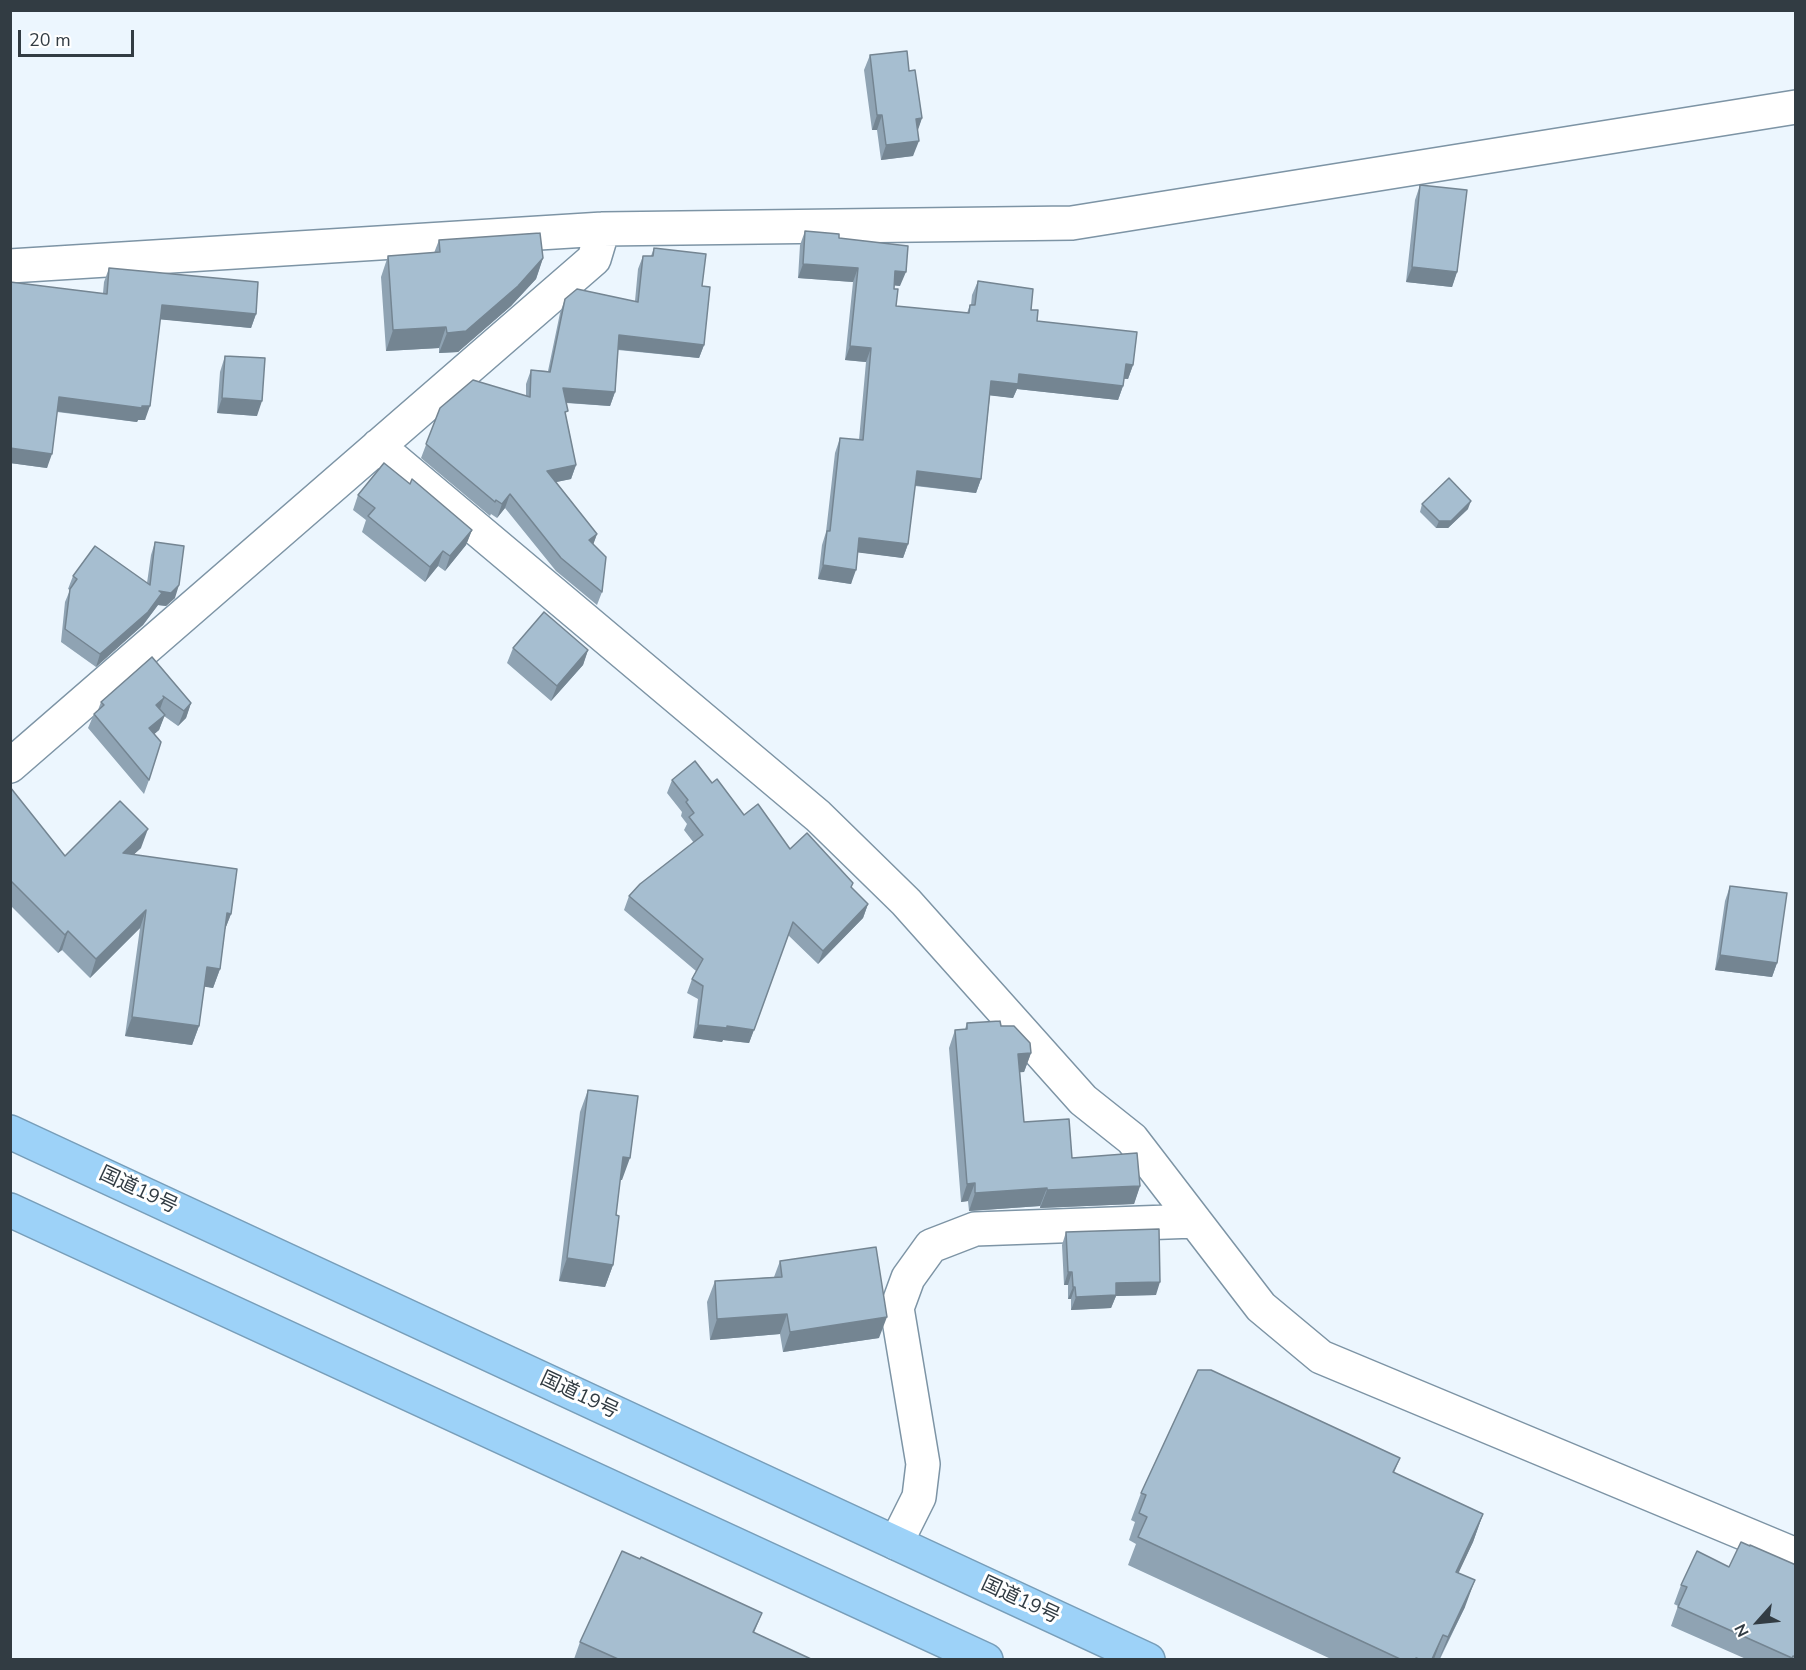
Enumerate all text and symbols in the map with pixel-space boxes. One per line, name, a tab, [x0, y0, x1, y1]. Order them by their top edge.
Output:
scale bar	[21, 18, 136, 56]
text: 20 m	[29, 28, 71, 52]
street label: 国道19号	[95, 1162, 181, 1220]
street label: 国道19号	[536, 1367, 622, 1425]
street label: 国道19号	[977, 1572, 1063, 1630]
north arrow	[1728, 1592, 1788, 1652]
text: N	[1729, 1620, 1754, 1640]

